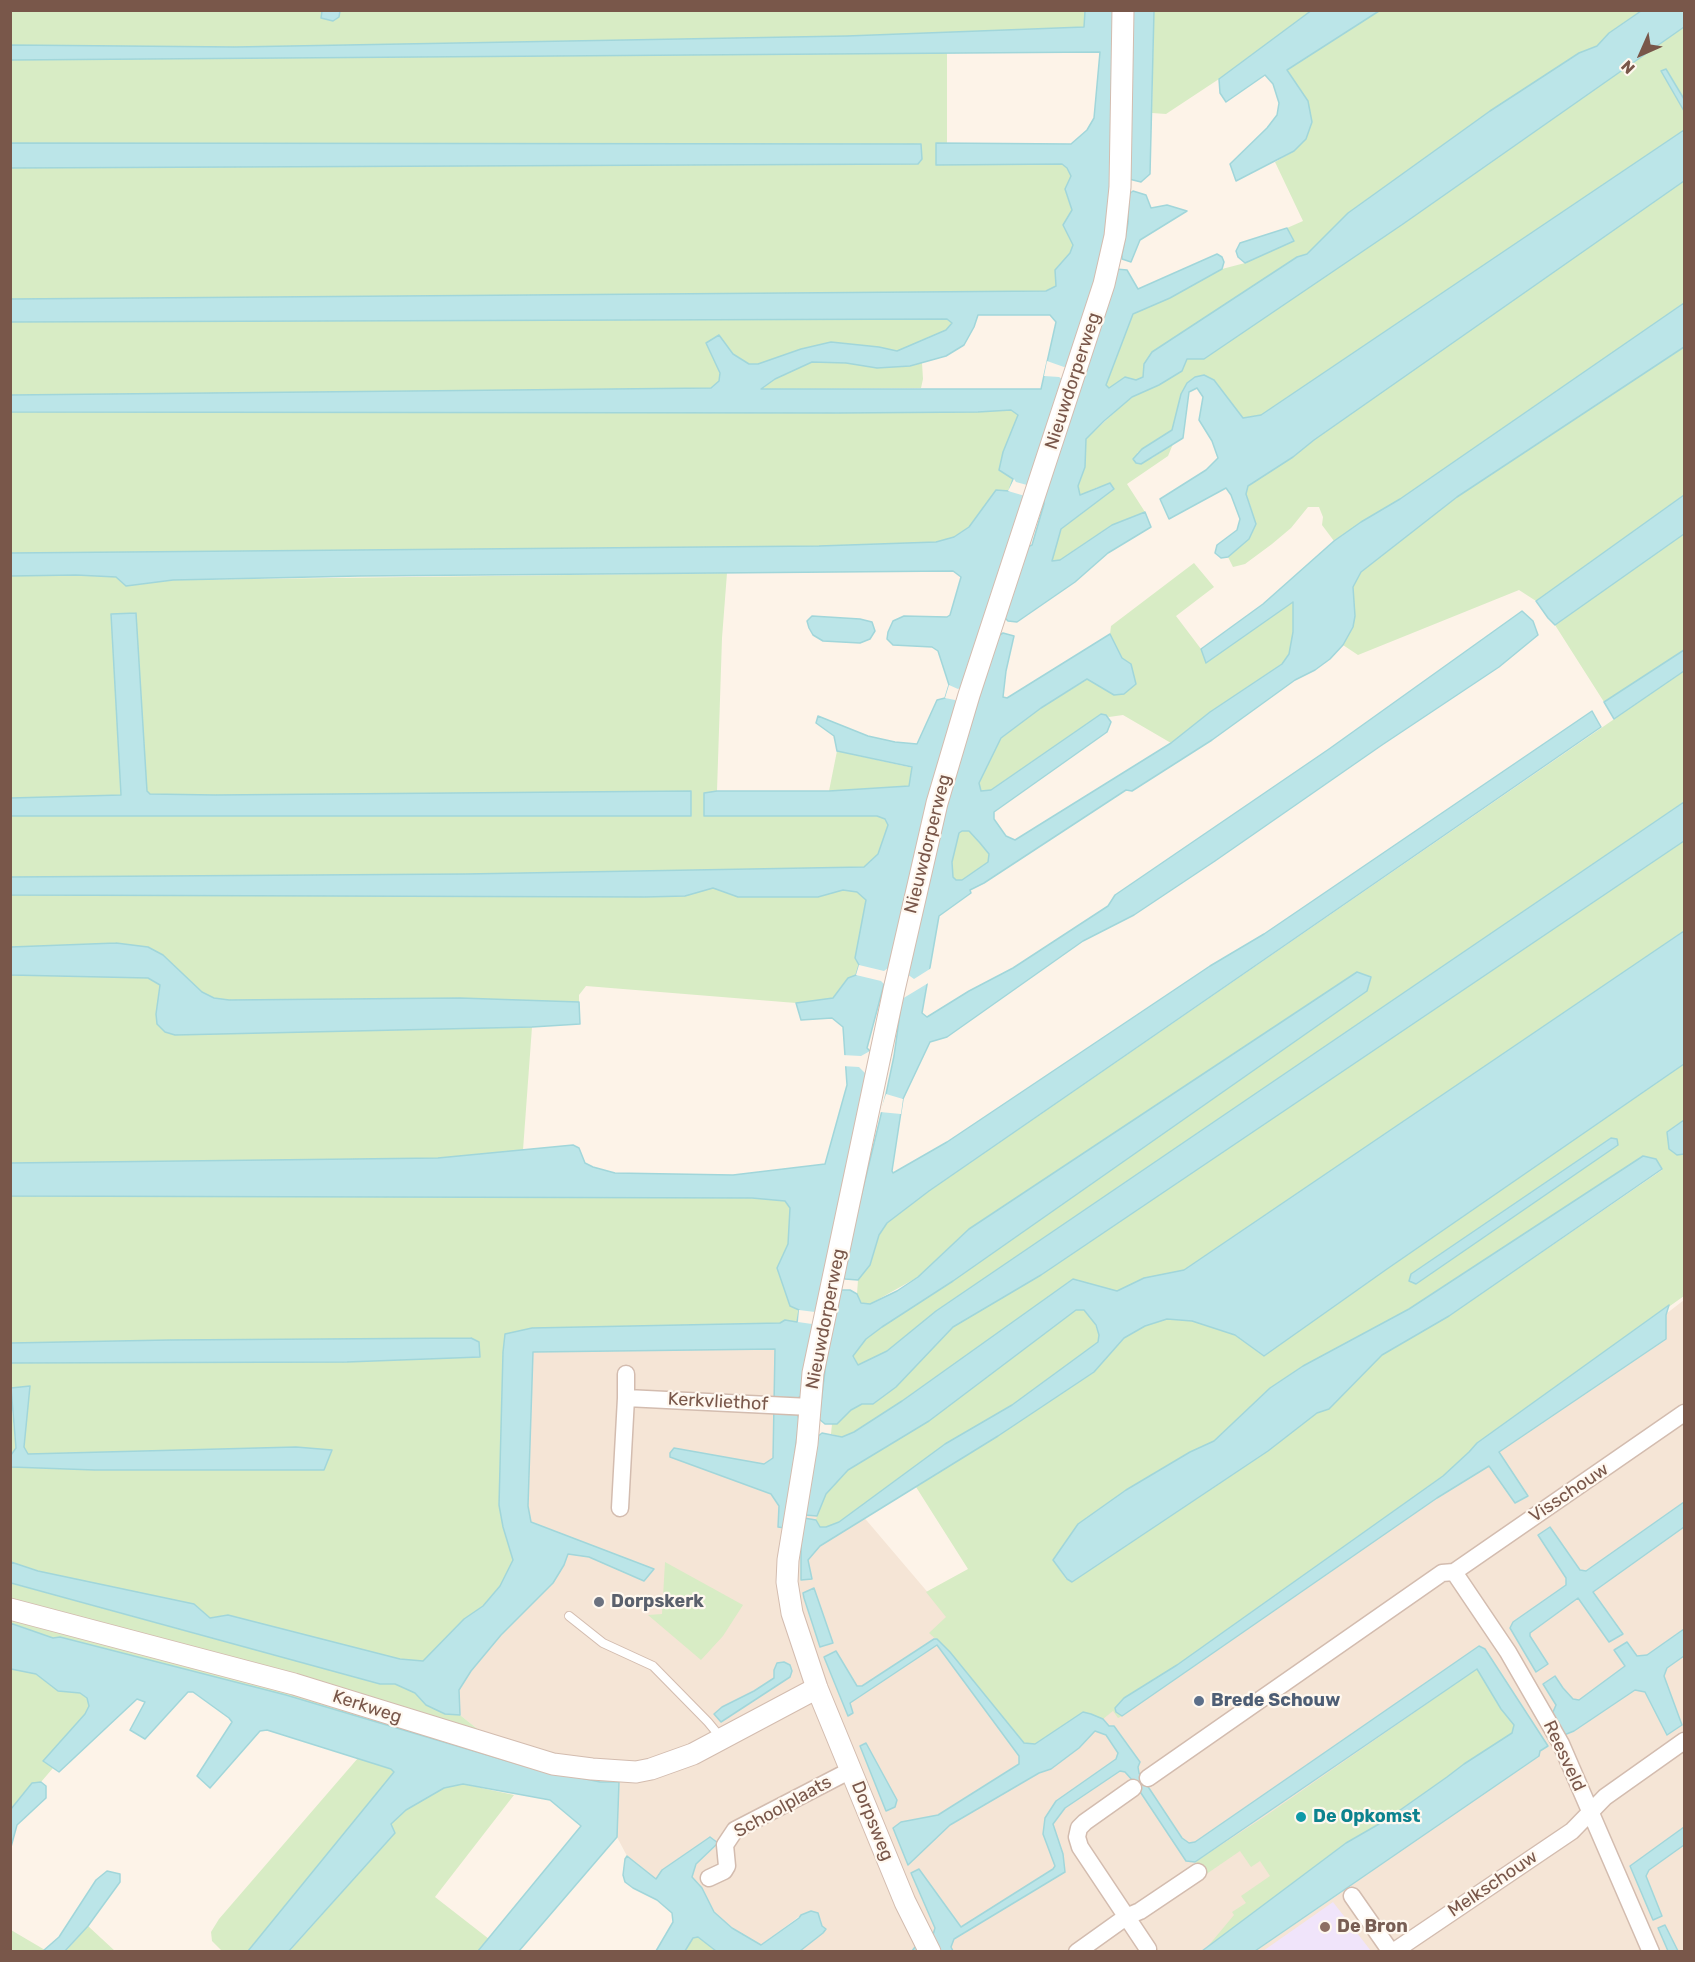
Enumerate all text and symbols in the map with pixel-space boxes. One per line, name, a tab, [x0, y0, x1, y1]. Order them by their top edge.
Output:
north arrow	[1611, 24, 1671, 84]
text: N	[1617, 56, 1639, 78]
street label: Nieuwdorperweg	[1041, 310, 1105, 452]
street label: Nieuwdorperweg	[900, 772, 956, 916]
street label: Nieuwdorperweg	[802, 1247, 850, 1391]
street label: Kerkvliethof	[667, 1389, 769, 1415]
street label: Visschouw	[1525, 1459, 1613, 1527]
place label: Dorpskerk	[611, 1591, 704, 1613]
marker: Dorpskerk	[592, 1595, 606, 1609]
street label: Kerkweg	[330, 1686, 404, 1728]
place label: Brede Schouw	[1211, 1690, 1340, 1712]
marker: Brede Schouw	[1192, 1694, 1206, 1708]
street label: Reesveld	[1538, 1717, 1590, 1795]
street label: Schoolplaats	[730, 1771, 836, 1843]
street label: Dorpsweg	[846, 1778, 898, 1864]
place label: De Opkomst	[1313, 1806, 1421, 1828]
marker: De Opkomst	[1294, 1810, 1308, 1824]
street label: Melkschouw	[1444, 1846, 1542, 1922]
place label: De Bron	[1337, 1916, 1408, 1938]
marker: De Bron	[1318, 1920, 1332, 1934]

